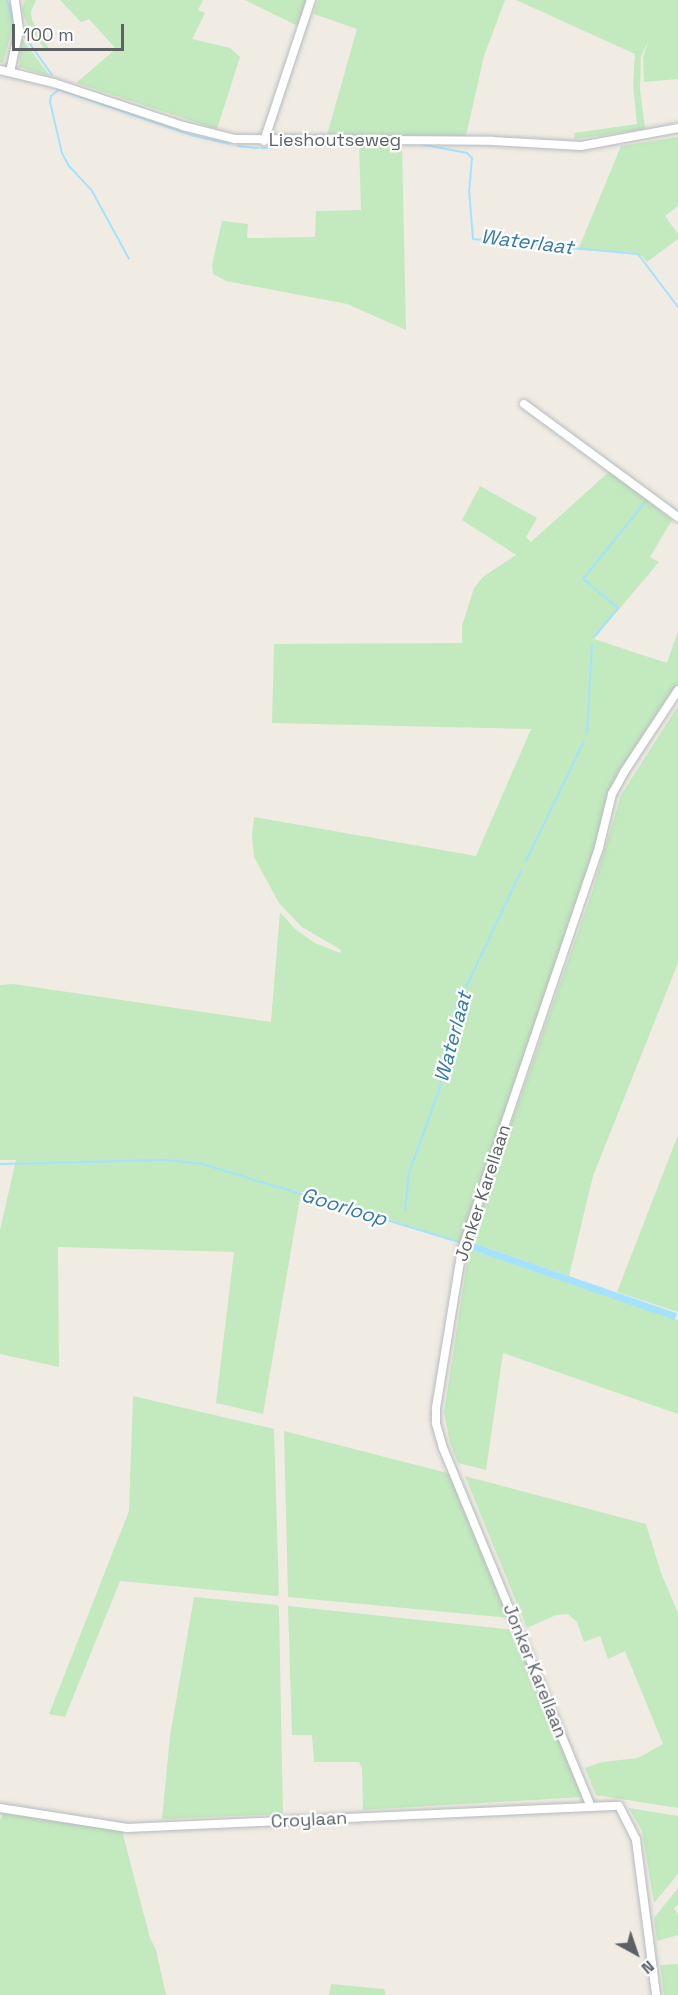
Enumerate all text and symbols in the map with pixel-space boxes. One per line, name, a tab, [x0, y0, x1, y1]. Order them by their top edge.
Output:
scale bar	[15, 12, 128, 50]
text: 100 m	[23, 23, 74, 46]
street label: Lieshoutseweg	[269, 129, 401, 151]
water label: Waterlaat	[479, 224, 575, 260]
water label: Waterlaat	[429, 989, 477, 1085]
street label: Jonker Karellaan	[451, 1122, 515, 1264]
water label: Goorloop	[298, 1183, 390, 1231]
street label: Jonker Karellaan	[498, 1601, 572, 1741]
street label: Croylaan	[270, 1807, 348, 1833]
north arrow	[606, 1923, 666, 1983]
text: N	[637, 1956, 659, 1979]

